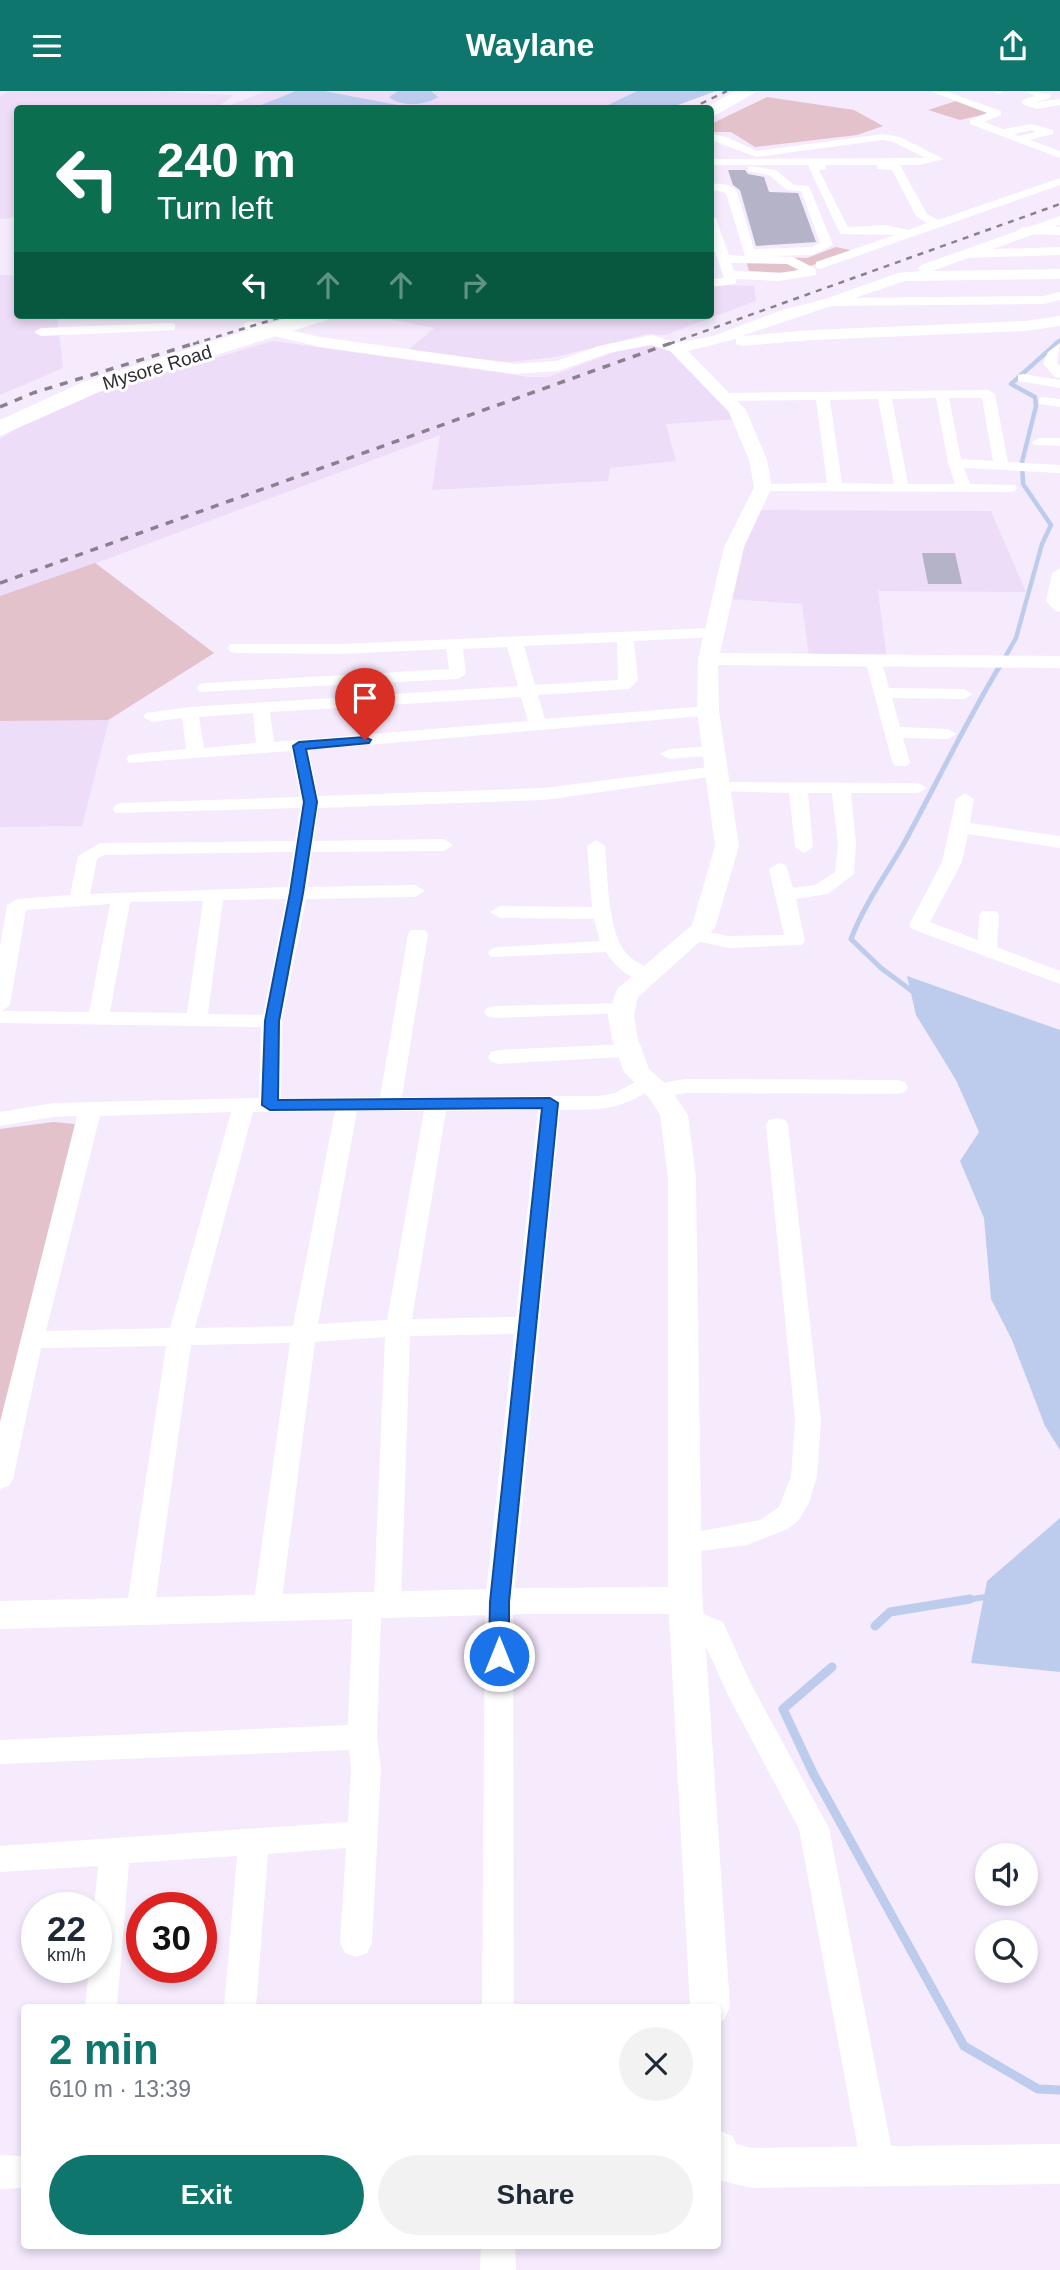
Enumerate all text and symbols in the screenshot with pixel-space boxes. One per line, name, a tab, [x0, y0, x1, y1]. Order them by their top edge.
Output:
icon: menu	[28, 27, 66, 65]
text: Waylane	[466, 27, 594, 63]
icon: share	[994, 27, 1032, 65]
icon: left	[42, 133, 133, 224]
text: 240 m	[157, 133, 296, 187]
text: Turn left	[157, 190, 273, 226]
icon: left	[236, 266, 274, 304]
icon: ahead	[309, 266, 347, 304]
icon: ahead	[382, 266, 420, 304]
icon: right	[455, 266, 493, 304]
street label: Mysore Road	[100, 341, 214, 394]
pin	[335, 668, 395, 740]
icon: arrive	[346, 679, 384, 717]
position arrow	[462, 1619, 536, 1693]
map controls	[975, 1843, 1038, 1983]
button: sound	[975, 1843, 1038, 1906]
speed limit sign: 30	[126, 1892, 217, 1983]
text: 22	[47, 1909, 86, 1948]
button: search	[975, 1920, 1038, 1983]
text: km/h	[47, 1945, 86, 1965]
text: 2 min	[49, 2026, 159, 2073]
button: close	[619, 2027, 693, 2101]
text: 610 m · 13:39	[49, 2076, 191, 2102]
button: Exit	[49, 2155, 364, 2235]
button: Share	[378, 2155, 693, 2235]

